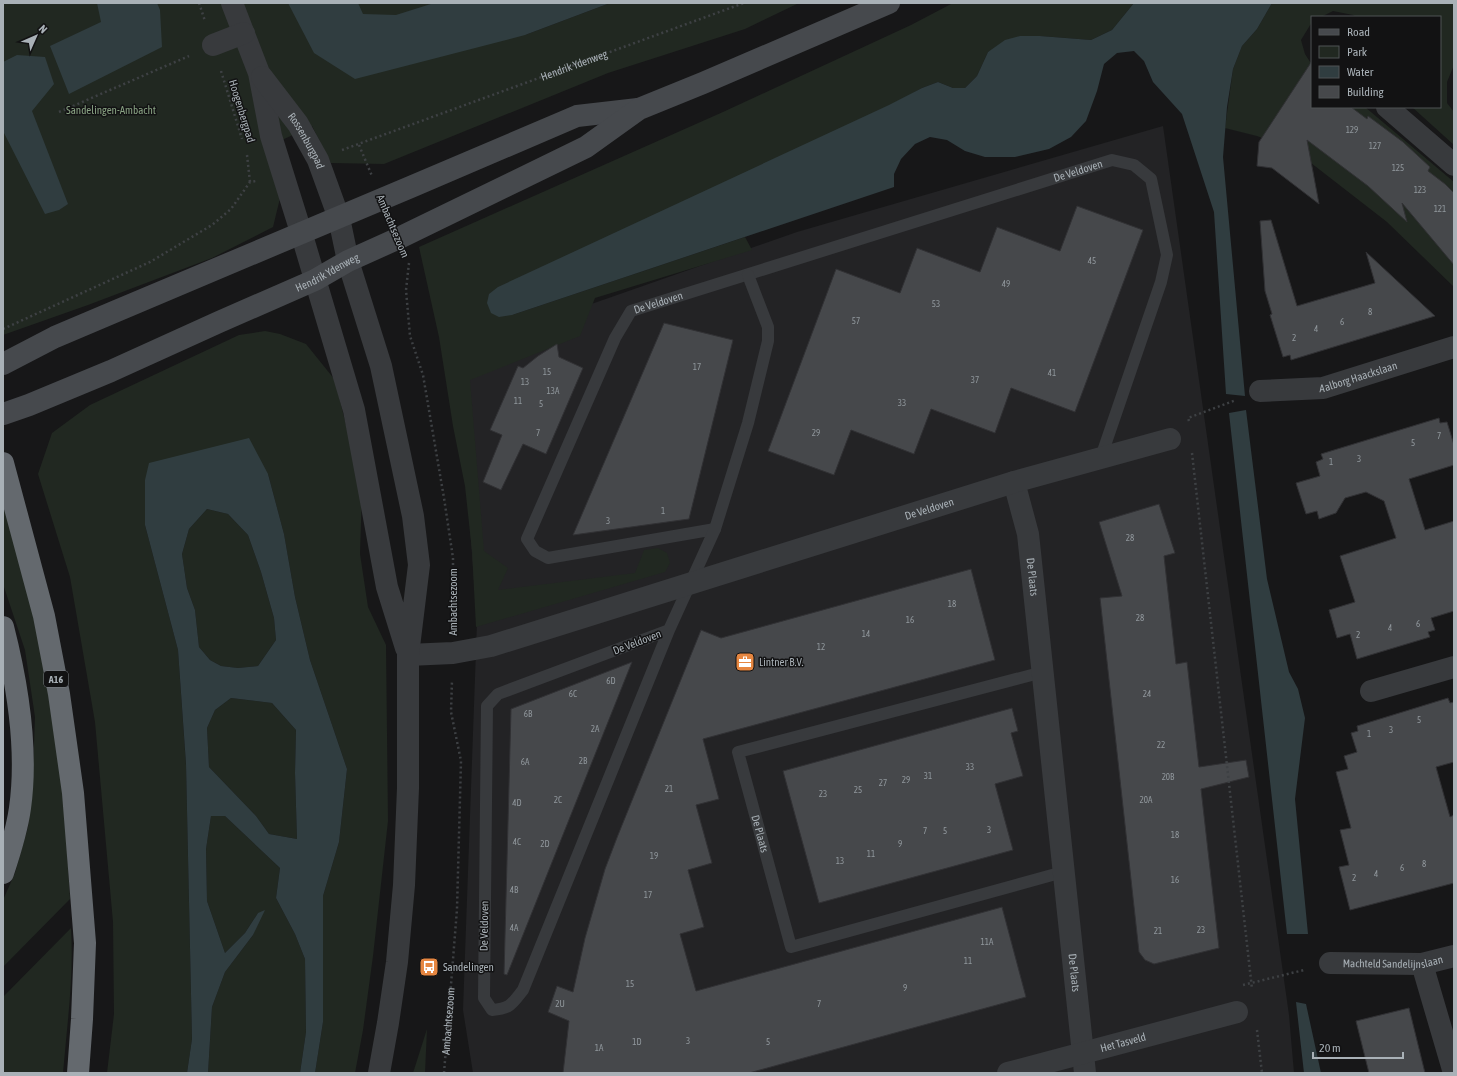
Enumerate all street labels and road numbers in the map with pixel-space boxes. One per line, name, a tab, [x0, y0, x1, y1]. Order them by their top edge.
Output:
street label: Hendrik Ydenweg	[539, 47, 609, 83]
street label: Hoogenbergpad	[227, 78, 257, 144]
street label: Rossenburgpad	[286, 110, 327, 170]
street label: De Veldoven	[1052, 157, 1104, 184]
street label: Ambachtsezoom	[374, 193, 412, 259]
street label: Hendrik Ydenweg	[294, 251, 361, 294]
street label: De Veldoven	[632, 289, 684, 316]
street label: Aalborg Haackslaan	[1319, 359, 1399, 394]
street label: De Veldoven	[903, 495, 955, 522]
street label: De Plaats	[1025, 557, 1041, 597]
street label: Ambachtsezoom	[447, 568, 459, 636]
street label: De Veldoven	[611, 627, 663, 657]
road number: A16	[44, 671, 68, 687]
street label: De Plaats	[749, 814, 771, 854]
street label: De Veldoven	[478, 901, 490, 951]
street label: De Plaats	[1066, 953, 1082, 992]
street label: Machteld Sandelijnslaan	[1343, 953, 1444, 970]
street label: Ambachtsezoom	[439, 987, 457, 1055]
street label: Het Tasveld	[1099, 1031, 1147, 1054]

